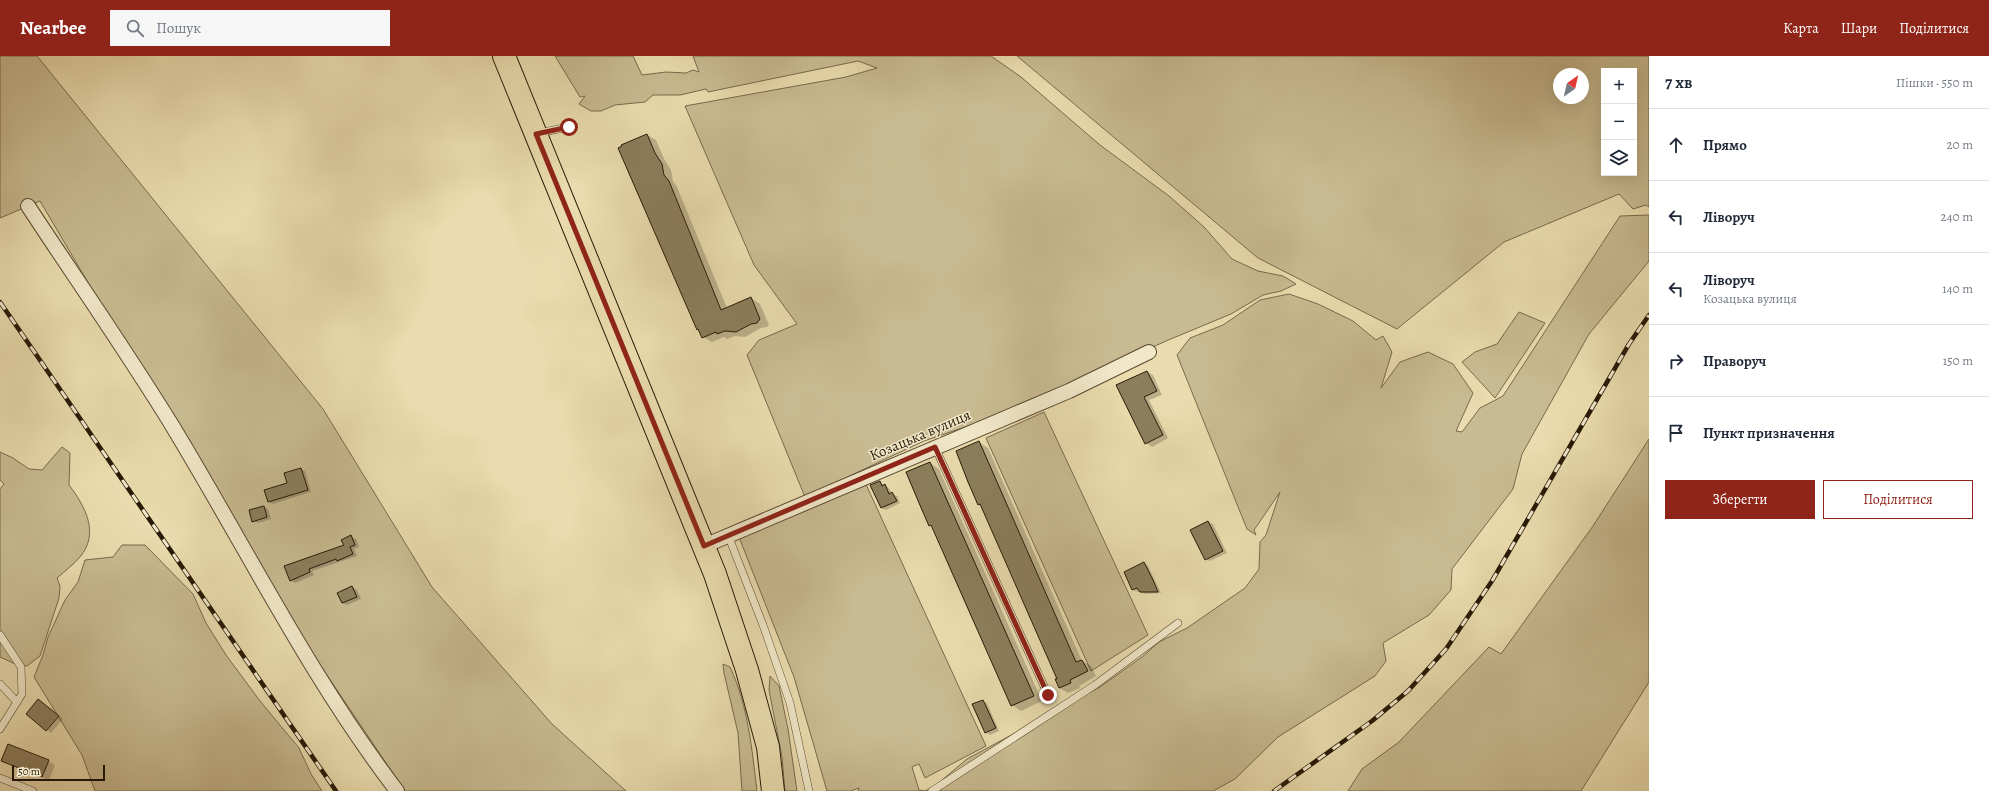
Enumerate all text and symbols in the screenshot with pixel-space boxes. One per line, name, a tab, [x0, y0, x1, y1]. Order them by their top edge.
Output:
search box	[110, 10, 390, 46]
text: Nearbee	[20, 15, 86, 41]
icon: search	[124, 17, 146, 39]
text: Пошук	[156, 18, 201, 38]
text: Карта	[1783, 19, 1819, 38]
text: Шари	[1841, 19, 1877, 38]
text: Поділитися	[1899, 19, 1969, 38]
north arrow	[1553, 68, 1589, 104]
map controls	[1601, 68, 1637, 176]
button: +	[1601, 68, 1637, 104]
text: 7 хв	[1665, 71, 1693, 94]
text: Пішки · 550 m	[1896, 74, 1973, 91]
button: −	[1601, 104, 1637, 140]
route start	[560, 118, 578, 136]
icon: ahead	[1665, 134, 1687, 156]
text: Прямо	[1703, 135, 1747, 155]
text: 20 m	[1947, 136, 1973, 153]
button: layers	[1601, 140, 1637, 176]
icon: left	[1665, 206, 1687, 228]
text: Ліворуч	[1703, 207, 1755, 227]
text: 240 m	[1941, 208, 1973, 225]
text: Ліворуч	[1703, 270, 1755, 290]
icon: left	[1665, 278, 1687, 300]
text: 140 m	[1942, 280, 1973, 297]
text: Козацька вулиця	[1703, 290, 1797, 307]
icon: right	[1665, 350, 1687, 372]
text: Праворуч	[1703, 351, 1766, 371]
text: 150 m	[1943, 352, 1973, 369]
street label: Козацька вулиця	[866, 405, 974, 465]
icon: arrive	[1665, 422, 1687, 444]
text: Пункт призначення	[1703, 423, 1835, 443]
button: Зберегти	[1665, 480, 1815, 519]
button: Поділитися	[1823, 480, 1973, 519]
route end	[1039, 686, 1057, 704]
scale bar	[12, 763, 105, 782]
text: 50 m	[18, 764, 40, 779]

